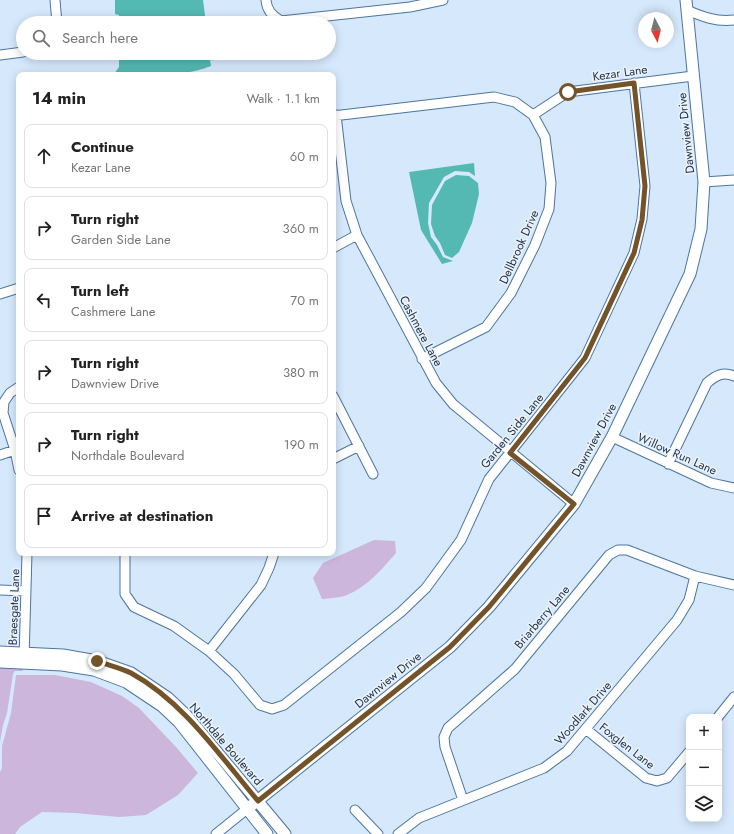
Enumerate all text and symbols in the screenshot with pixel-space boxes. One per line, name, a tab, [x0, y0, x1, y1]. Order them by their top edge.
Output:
north arrow	[638, 12, 674, 48]
search box	[16, 16, 336, 60]
icon: search	[30, 27, 52, 49]
text: Search here	[62, 27, 138, 49]
street label: Kezar Lane	[591, 60, 649, 86]
route start	[559, 83, 577, 101]
text: 14 min	[32, 86, 86, 110]
text: Walk · 1.1 km	[246, 89, 320, 108]
street label: Dawnview Drive	[673, 92, 699, 174]
text: Continue	[71, 136, 134, 158]
icon: ahead	[33, 145, 55, 167]
text: 60 m	[290, 147, 319, 166]
text: Kezar Lane	[71, 158, 131, 177]
street label: Dellbrook Drive	[495, 207, 543, 287]
text: Turn right	[71, 208, 139, 230]
icon: right	[33, 217, 55, 239]
text: 360 m	[283, 219, 319, 238]
text: Garden Side Lane	[71, 230, 171, 249]
text: Turn left	[71, 280, 129, 302]
icon: left	[33, 289, 55, 311]
text: 70 m	[290, 291, 319, 310]
street label: Cashmere Lane	[395, 292, 447, 370]
text: Cashmere Lane	[71, 302, 156, 321]
text: Turn right	[71, 352, 139, 374]
icon: right	[33, 361, 55, 383]
text: 380 m	[283, 363, 319, 382]
text: Dawnview Drive	[71, 374, 159, 393]
street label: Garden Side Lane	[476, 390, 548, 472]
street label: Dawnview Drive	[567, 400, 621, 480]
text: Turn right	[71, 424, 139, 446]
street label: Willow Run Lane	[634, 428, 720, 480]
icon: right	[33, 433, 55, 455]
text: 190 m	[284, 435, 319, 454]
text: Northdale Boulevard	[71, 446, 184, 465]
icon: arrive	[33, 505, 55, 527]
text: Arrive at destination	[71, 505, 213, 527]
street label: Braesgate Lane	[4, 568, 24, 646]
street label: Briarberry Lane	[510, 581, 574, 653]
street label: Dawnview Drive	[351, 647, 425, 713]
route end	[88, 652, 106, 670]
street label: Woodlark Drive	[550, 677, 616, 749]
street label: Northdale Boulevard	[185, 699, 267, 789]
map controls	[686, 714, 722, 822]
button: +	[686, 714, 722, 750]
street label: Foxglen Lane	[595, 719, 659, 773]
button: −	[686, 750, 722, 786]
button: layers	[686, 786, 722, 822]

